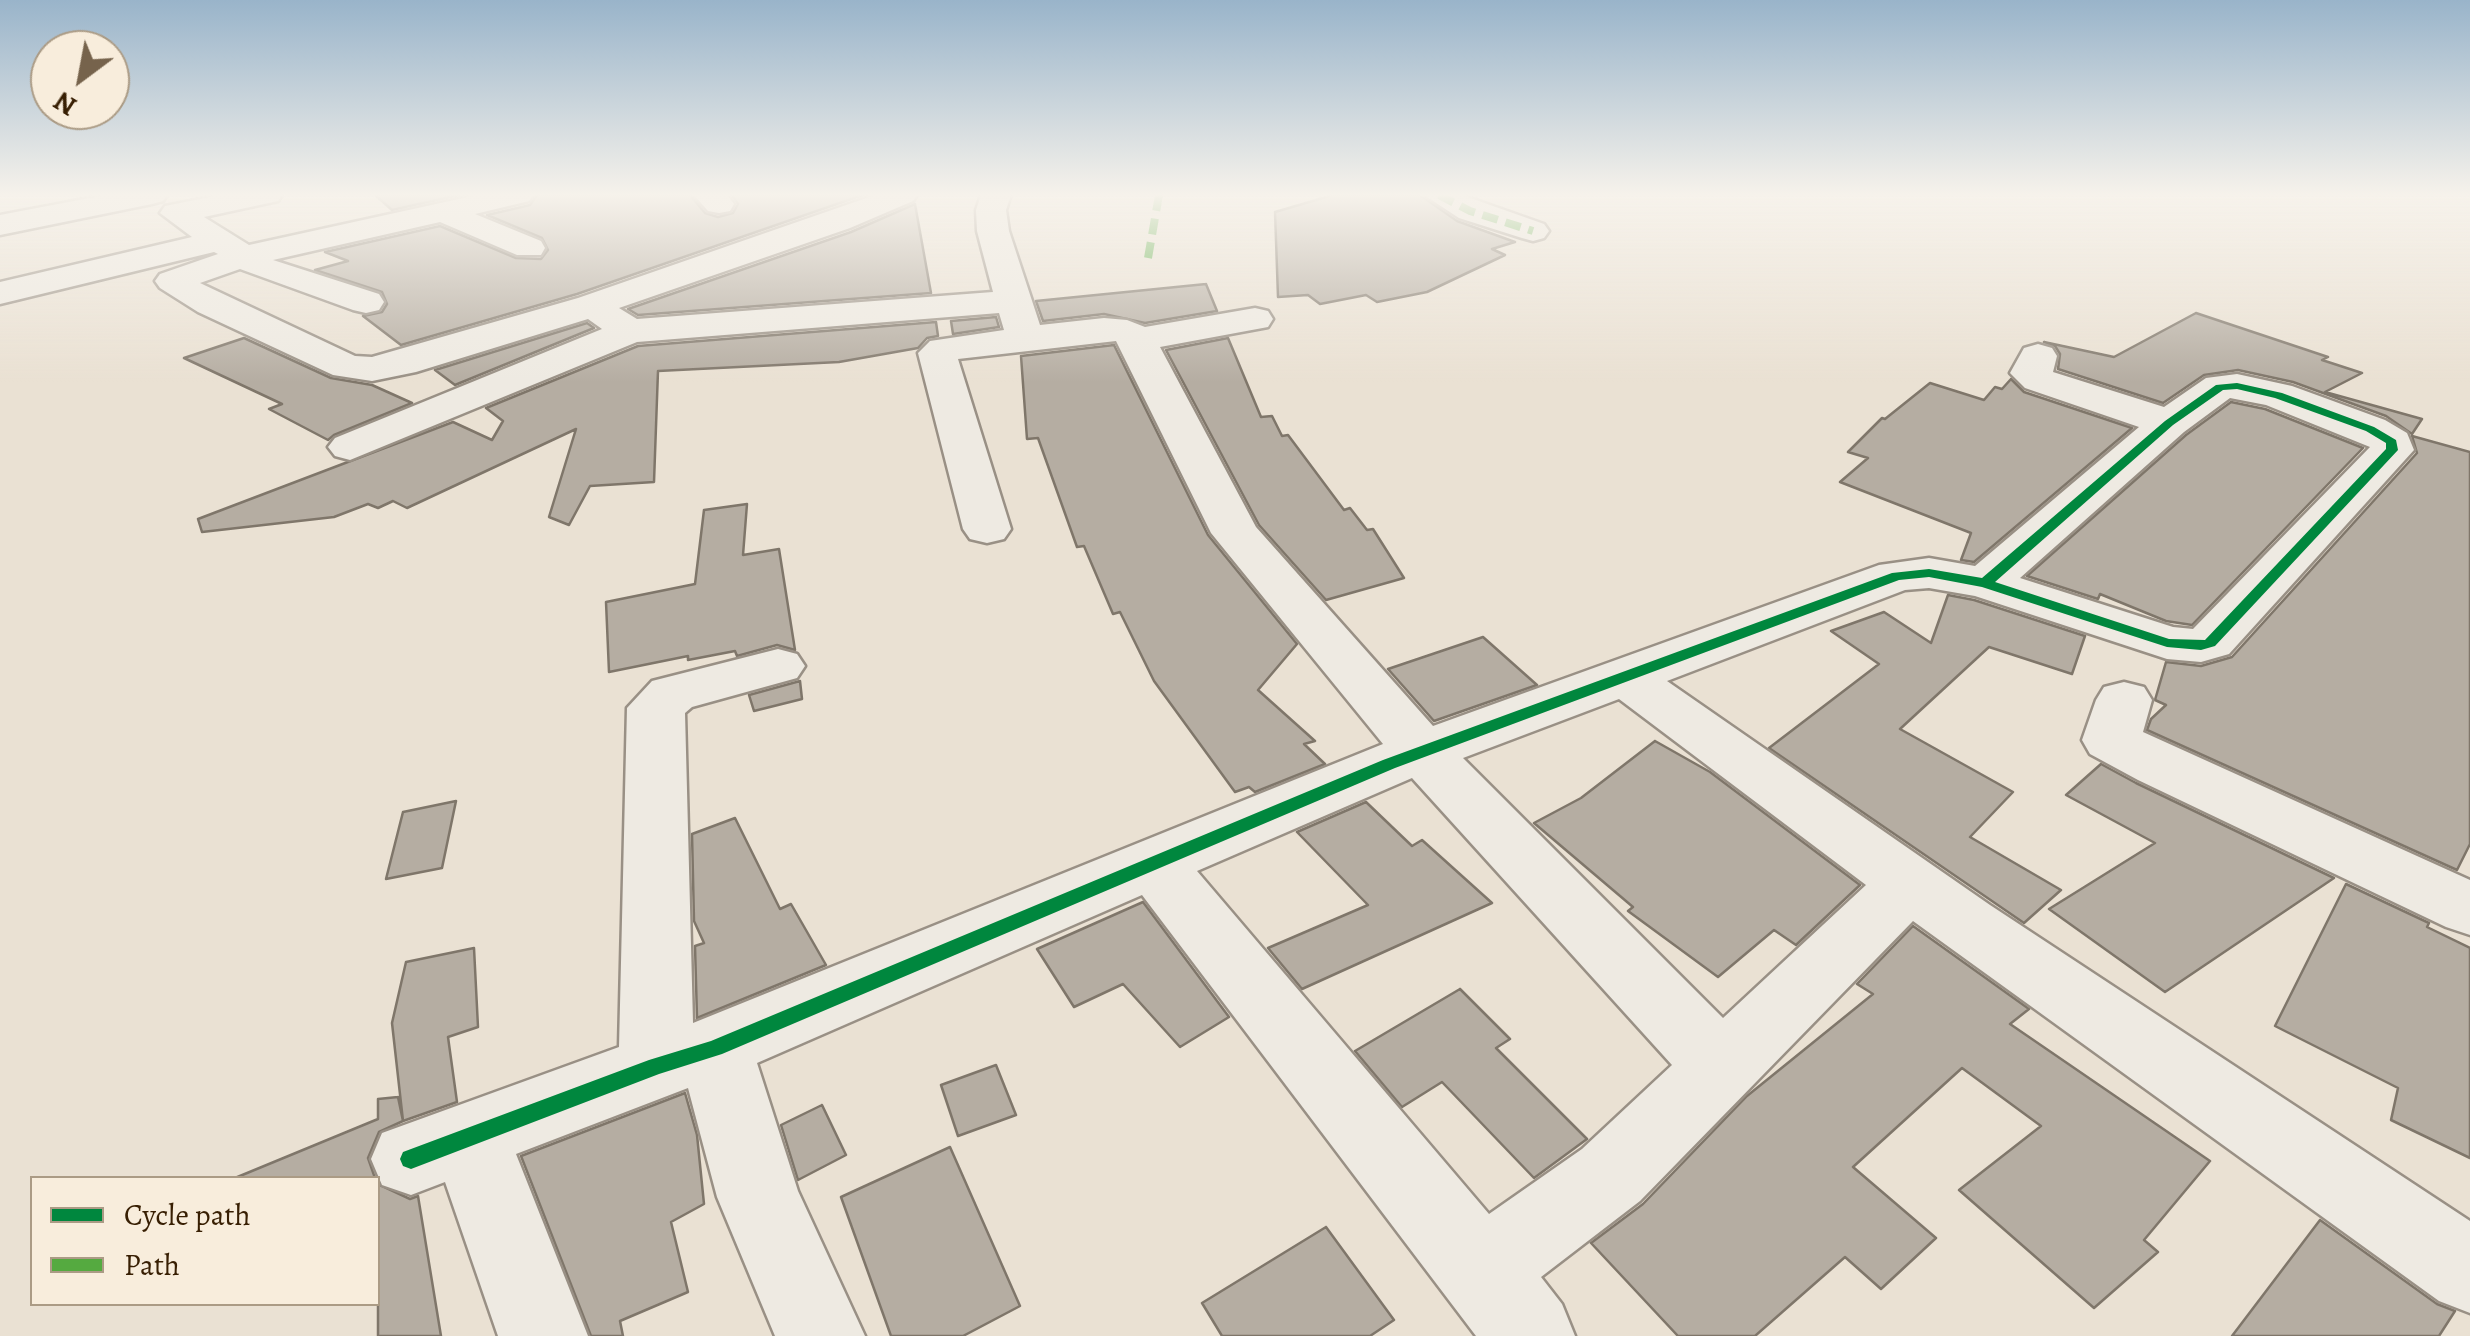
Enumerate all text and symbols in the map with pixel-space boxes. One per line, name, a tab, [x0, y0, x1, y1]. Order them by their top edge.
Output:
north arrow	[30, 30, 130, 130]
text: N	[46, 82, 84, 125]
legend	[30, 1176, 380, 1306]
text: Cycle path	[124, 1195, 251, 1235]
text: Path	[124, 1245, 180, 1285]

